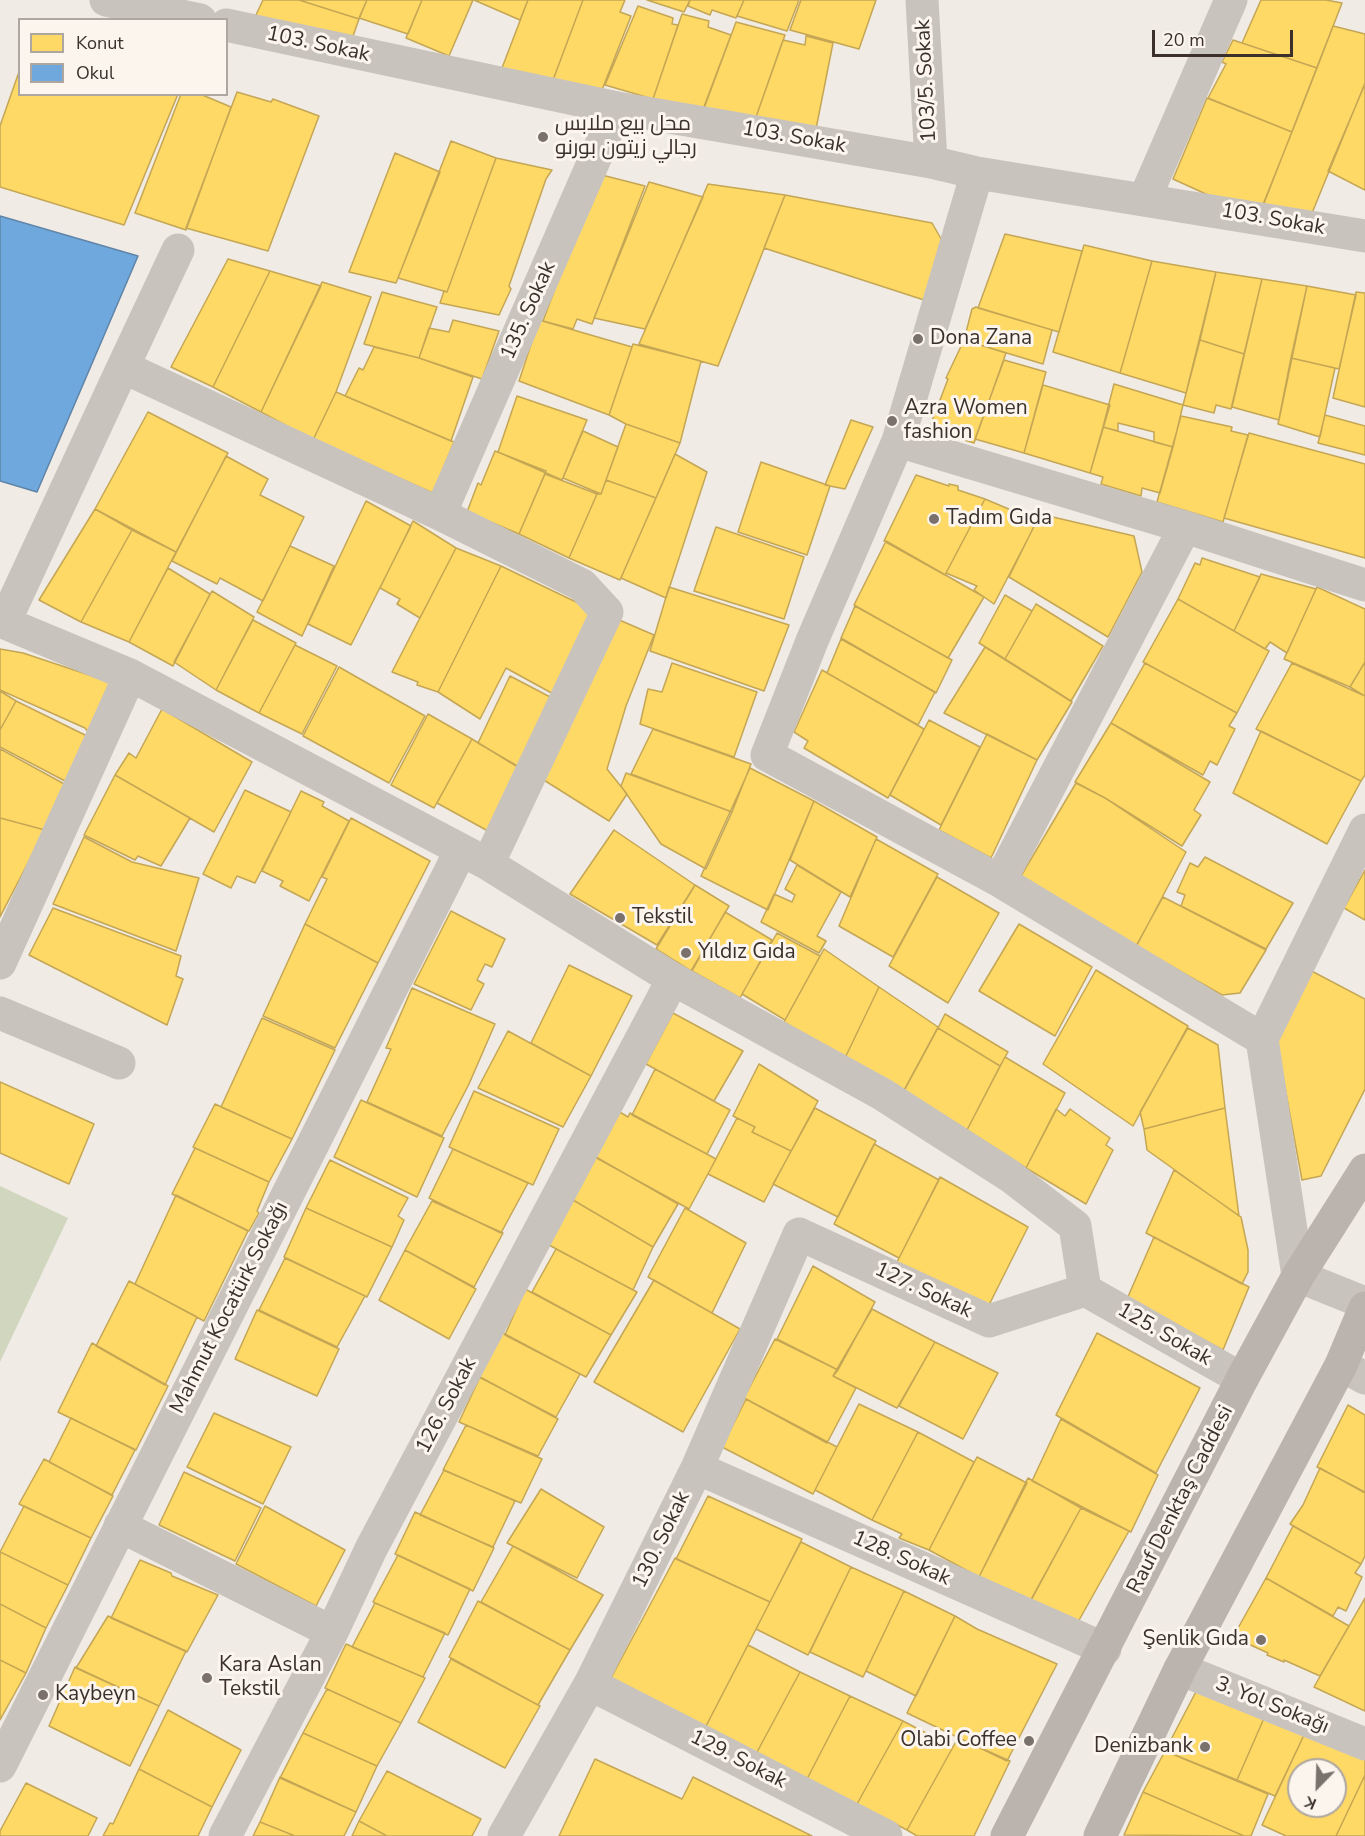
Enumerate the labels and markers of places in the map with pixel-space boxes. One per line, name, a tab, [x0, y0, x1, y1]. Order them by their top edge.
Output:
place label: محل بيع ملابس رجالي زيتون بورنو	[555, 112, 697, 162]
marker: محل بيع ملابس رجالي زيتون بورنو	[536, 130, 550, 144]
place label: Dona Zana	[930, 326, 1032, 352]
marker: Dona Zana	[911, 332, 925, 346]
place label: Azra Women fashion	[904, 396, 1028, 446]
marker: Azra Women fashion	[885, 414, 899, 428]
place label: Tadım Gıda	[946, 506, 1052, 532]
marker: Tadım Gıda	[927, 512, 941, 526]
place label: Tekstil	[632, 905, 693, 931]
marker: Tekstil	[613, 911, 627, 925]
place label: Yıldız Gıda	[698, 940, 796, 966]
marker: Yıldız Gıda	[679, 946, 693, 960]
place label: Şenlik Gıda	[1143, 1627, 1249, 1653]
marker: Şenlik Gıda	[1254, 1633, 1268, 1647]
place label: Kara Aslan Tekstil	[219, 1653, 322, 1703]
marker: Kara Aslan Tekstil	[200, 1671, 214, 1685]
place label: Kaybeyn	[55, 1682, 136, 1708]
marker: Kaybeyn	[36, 1688, 50, 1702]
place label: Olabi Coffee	[900, 1728, 1017, 1754]
marker: Olabi Coffee	[1022, 1734, 1036, 1748]
place label: Denizbank	[1094, 1734, 1193, 1760]
marker: Denizbank	[1198, 1740, 1212, 1754]

